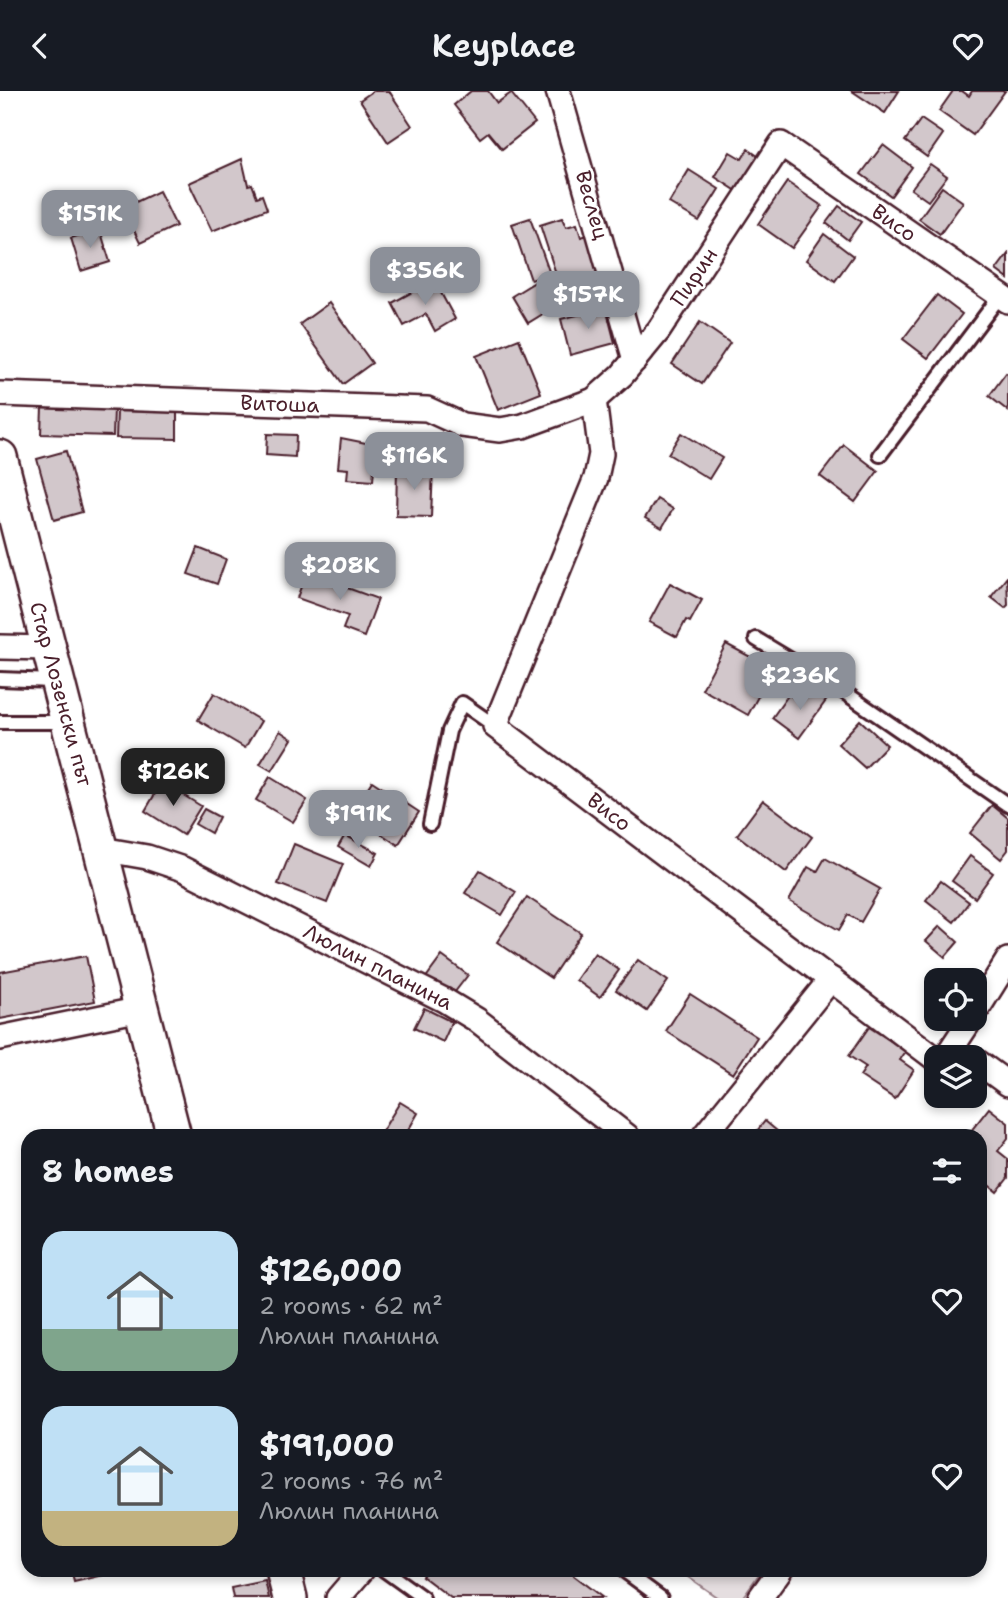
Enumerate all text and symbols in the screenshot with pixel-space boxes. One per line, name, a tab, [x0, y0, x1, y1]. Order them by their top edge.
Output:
text: Keyplace	[432, 24, 576, 67]
icon: back	[21, 27, 59, 65]
icon: heart	[949, 27, 987, 65]
street label: Веслец	[569, 167, 615, 243]
pin: $151K	[41, 191, 139, 250]
text: $151K	[57, 198, 123, 228]
street label: Висо	[866, 198, 922, 248]
street label: Пирин	[664, 242, 724, 312]
pin: $356K	[376, 247, 474, 307]
text: $356K	[386, 255, 464, 285]
pin: $157K	[539, 271, 637, 331]
text: $157K	[552, 279, 624, 309]
street label: Витоша	[240, 389, 320, 419]
pin: $116K	[365, 433, 463, 492]
text: $116K	[381, 440, 447, 470]
pin: $208K	[291, 543, 389, 602]
text: $208K	[301, 550, 379, 580]
street label: Стар Лозенски път	[23, 599, 99, 790]
pin: $236K	[751, 653, 849, 712]
text: $236K	[760, 660, 840, 690]
pin: $126K	[124, 749, 222, 808]
text: $126K	[137, 756, 209, 786]
street label: Висо	[581, 786, 637, 838]
pin: $191K	[309, 791, 407, 850]
text: $191K	[325, 798, 391, 828]
street label: Люлин планина	[298, 917, 458, 1017]
map controls	[924, 968, 987, 1108]
button: locate	[924, 968, 987, 1031]
button: layers	[924, 1045, 987, 1108]
text: 8 homes	[42, 1151, 174, 1192]
icon: filters	[928, 1152, 966, 1190]
text: $126,000	[259, 1250, 402, 1291]
icon: home	[98, 1259, 182, 1343]
icon: heart	[928, 1282, 966, 1320]
text: 2 rooms · 62 m²	[259, 1291, 443, 1321]
text: Люлин планина	[259, 1321, 439, 1351]
text: $191,000	[259, 1425, 395, 1466]
icon: home	[98, 1434, 182, 1518]
icon: heart	[928, 1457, 966, 1495]
text: 2 rooms · 76 m²	[259, 1466, 443, 1496]
text: Люлин планина	[259, 1496, 439, 1526]

